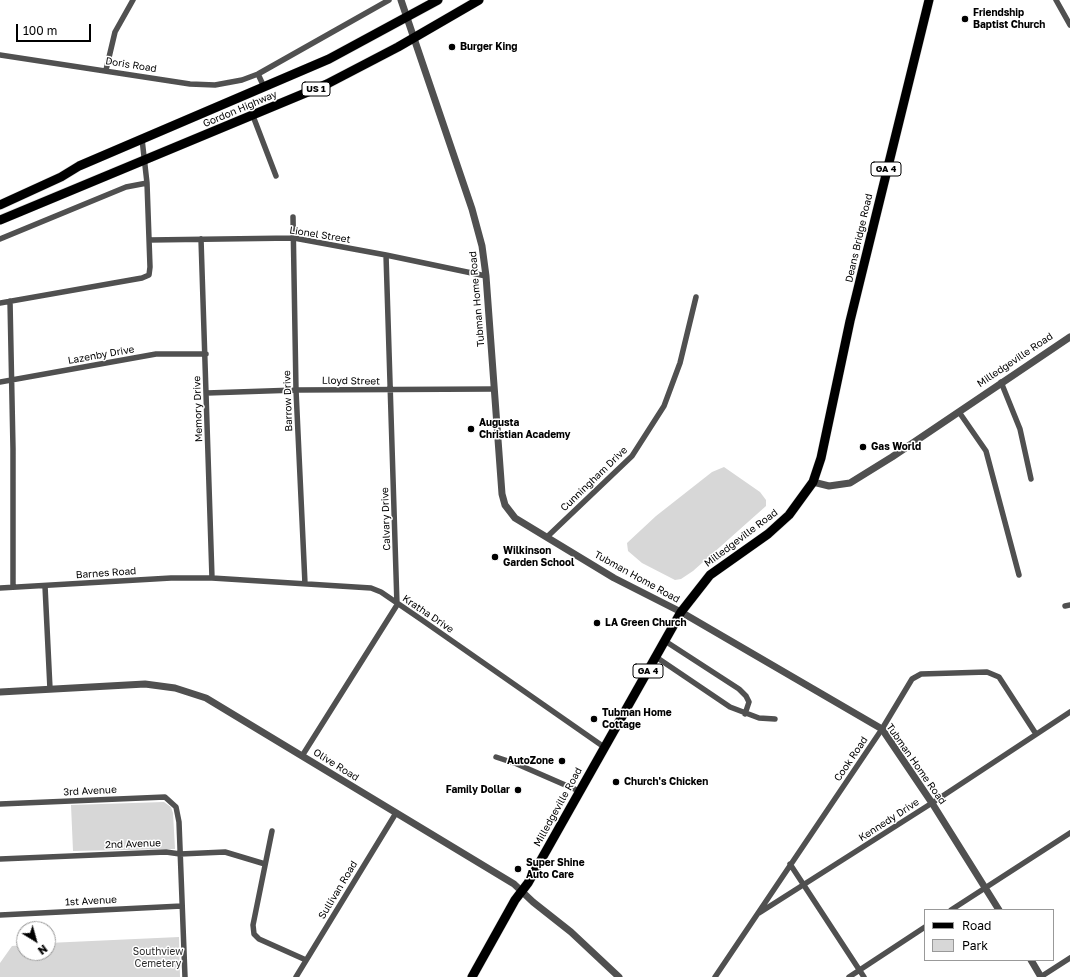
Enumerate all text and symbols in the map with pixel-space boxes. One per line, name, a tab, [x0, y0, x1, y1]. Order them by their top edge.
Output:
place label: Friendship Baptist Church	[973, 7, 1045, 30]
marker: Friendship Baptist Church	[960, 14, 970, 24]
scale bar	[18, 16, 93, 42]
text: 100 m	[23, 23, 57, 38]
place label: Burger King	[460, 41, 517, 53]
marker: Burger King	[447, 42, 457, 52]
street label: Doris Road	[104, 55, 158, 75]
road number: US 1	[302, 82, 330, 96]
street label: Gordon Highway	[201, 88, 279, 130]
road number: GA 4	[871, 162, 901, 176]
street label: Deans Bridge Road	[843, 192, 875, 284]
street label: Lionel Street	[289, 224, 351, 246]
street label: Tubman Home Road	[467, 251, 487, 347]
street label: Milledgeville Road	[975, 330, 1055, 390]
street label: Lazenby Drive	[67, 343, 135, 367]
street label: Barrow Drive	[281, 370, 295, 432]
street label: Lloyd Street	[322, 374, 380, 388]
street label: Memory Drive	[191, 376, 205, 442]
place label: Augusta Christian Academy	[479, 417, 571, 440]
marker: Augusta Christian Academy	[466, 424, 476, 434]
place label: Gas World	[871, 441, 921, 453]
marker: Gas World	[858, 442, 868, 452]
street label: Cunningham Drive	[558, 444, 630, 514]
street label: Calvary Drive	[379, 487, 393, 551]
street label: Milledgeville Road	[702, 507, 780, 569]
place label: Wilkinson Garden School	[503, 545, 574, 568]
street label: Tubman Home Road	[592, 549, 682, 605]
marker: Wilkinson Garden School	[490, 552, 500, 562]
street label: Barnes Road	[75, 565, 137, 581]
street label: Kratha Drive	[400, 592, 456, 636]
place label: LA Green Church	[605, 617, 687, 629]
marker: LA Green Church	[592, 618, 602, 628]
road number: GA 4	[633, 664, 663, 678]
place label: Tubman Home Cottage	[602, 707, 672, 730]
marker: Tubman Home Cottage	[589, 714, 599, 724]
street label: Tubman Home Road	[884, 721, 948, 807]
street label: Cook Road	[832, 734, 870, 784]
street label: Olive Road	[311, 746, 361, 784]
place label: AutoZone	[507, 755, 554, 767]
marker: AutoZone	[557, 756, 567, 766]
street label: Milledgeville Road	[531, 765, 585, 849]
place label: Church's Chicken	[624, 776, 708, 788]
marker: Church's Chicken	[611, 777, 621, 787]
street label: 3rd Avenue	[63, 784, 117, 798]
place label: Family Dollar	[446, 784, 510, 796]
marker: Family Dollar	[513, 785, 523, 795]
street label: Kennedy Drive	[857, 796, 921, 844]
street label: 2nd Avenue	[105, 837, 161, 851]
place label: Super Shine Auto Care	[526, 857, 585, 880]
street label: Sullivan Road	[316, 859, 360, 921]
marker: Super Shine Auto Care	[513, 864, 523, 874]
street label: 1st Avenue	[65, 894, 117, 908]
legend	[924, 909, 1054, 961]
text: Road	[962, 918, 991, 933]
north arrow	[16, 921, 56, 961]
text: Park	[962, 938, 988, 953]
text: N	[36, 942, 50, 958]
park label: Southview Cemetery	[133, 946, 183, 970]

